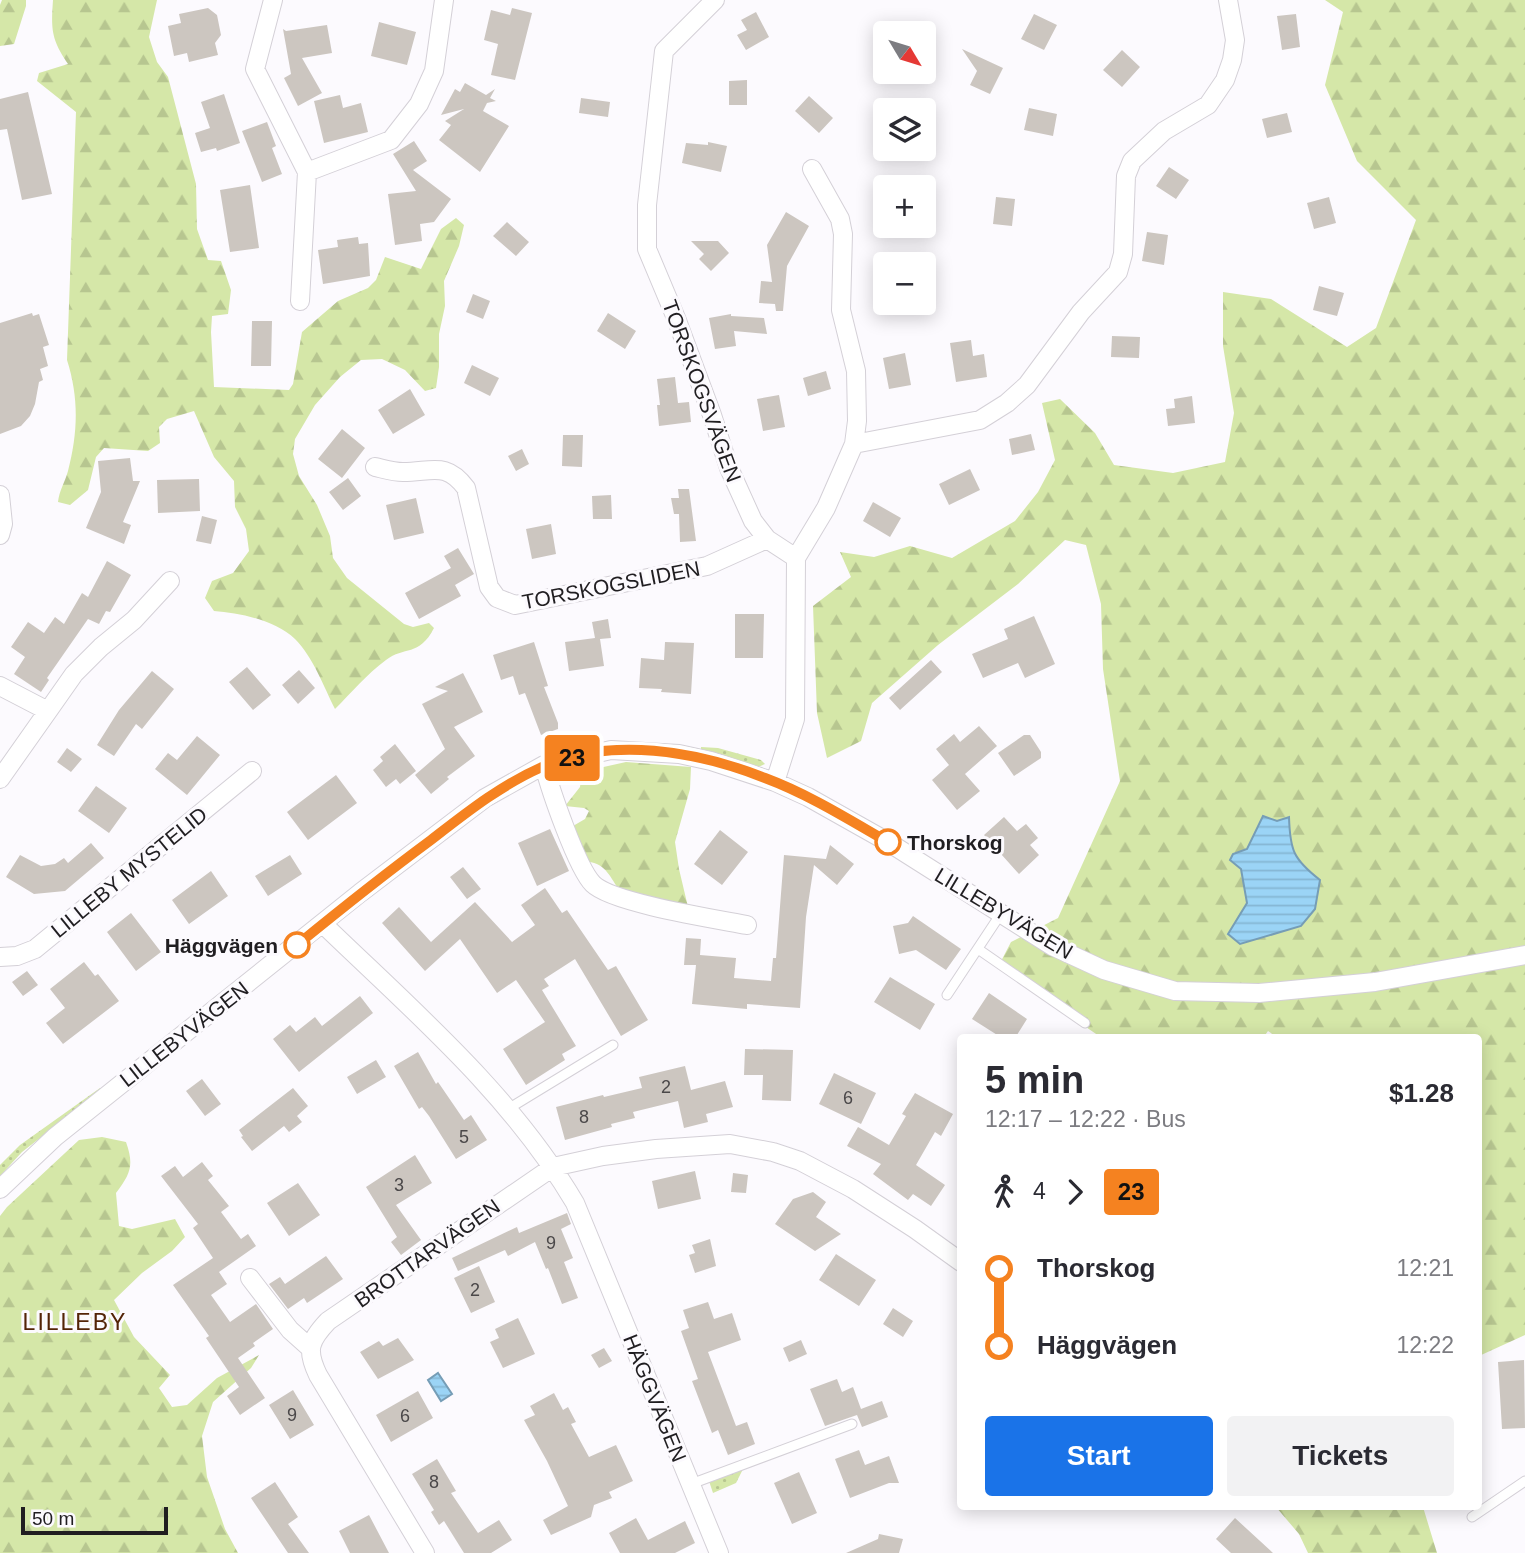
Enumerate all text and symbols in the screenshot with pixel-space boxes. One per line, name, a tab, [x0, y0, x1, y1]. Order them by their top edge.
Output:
north arrow	[873, 21, 936, 84]
map controls	[873, 21, 936, 315]
button: layers	[873, 98, 936, 161]
button: +	[873, 175, 936, 238]
button: −	[873, 252, 936, 315]
street label: TORSKOGSVÄGEN	[658, 297, 746, 485]
street label: TORSKOGSLIDEN	[520, 556, 702, 614]
line badge: 23	[540, 735, 604, 781]
text: 23	[559, 744, 585, 771]
street label: LILLEBY MYSTELID	[47, 802, 211, 942]
marker: Thorskog	[875, 829, 901, 855]
place label: Thorskog	[907, 831, 1003, 854]
street label: LILLEBYVÄGEN	[931, 863, 1077, 963]
marker: Häggvägen	[284, 932, 310, 958]
place label: Häggvägen	[165, 934, 278, 957]
street label: LILLEBYVÄGEN	[115, 977, 253, 1091]
text: 5 min	[985, 1059, 1084, 1101]
house number: 2	[661, 1077, 671, 1097]
text: $1.28	[1389, 1078, 1454, 1108]
house number: 6	[843, 1088, 853, 1108]
text: 12:17 – 12:22 · Bus	[985, 1106, 1186, 1132]
house number: 8	[579, 1107, 589, 1127]
house number: 5	[459, 1127, 469, 1147]
icon: walk	[985, 1173, 1023, 1211]
icon: forward	[1056, 1173, 1094, 1211]
house number: 3	[394, 1175, 404, 1195]
text: 4	[1033, 1178, 1046, 1204]
text: 23	[1118, 1178, 1145, 1205]
street label: BROTTARVÄGEN	[350, 1194, 504, 1312]
house number: 9	[546, 1233, 556, 1253]
text: Thorskog	[1037, 1253, 1155, 1283]
text: 12:21	[1396, 1255, 1454, 1281]
house number: 2	[470, 1280, 480, 1300]
district label: LILLEBY	[23, 1309, 127, 1335]
text: Häggvägen	[1037, 1330, 1177, 1360]
street label: HÄGGVÄGEN	[619, 1331, 691, 1465]
text: 12:22	[1396, 1332, 1454, 1358]
house number: 9	[287, 1405, 297, 1425]
house number: 6	[400, 1406, 410, 1426]
button: Start	[985, 1416, 1213, 1496]
button: Tickets	[1227, 1416, 1454, 1496]
house number: 8	[429, 1472, 439, 1492]
scale bar	[21, 1504, 168, 1536]
text: 50 m	[32, 1508, 74, 1529]

